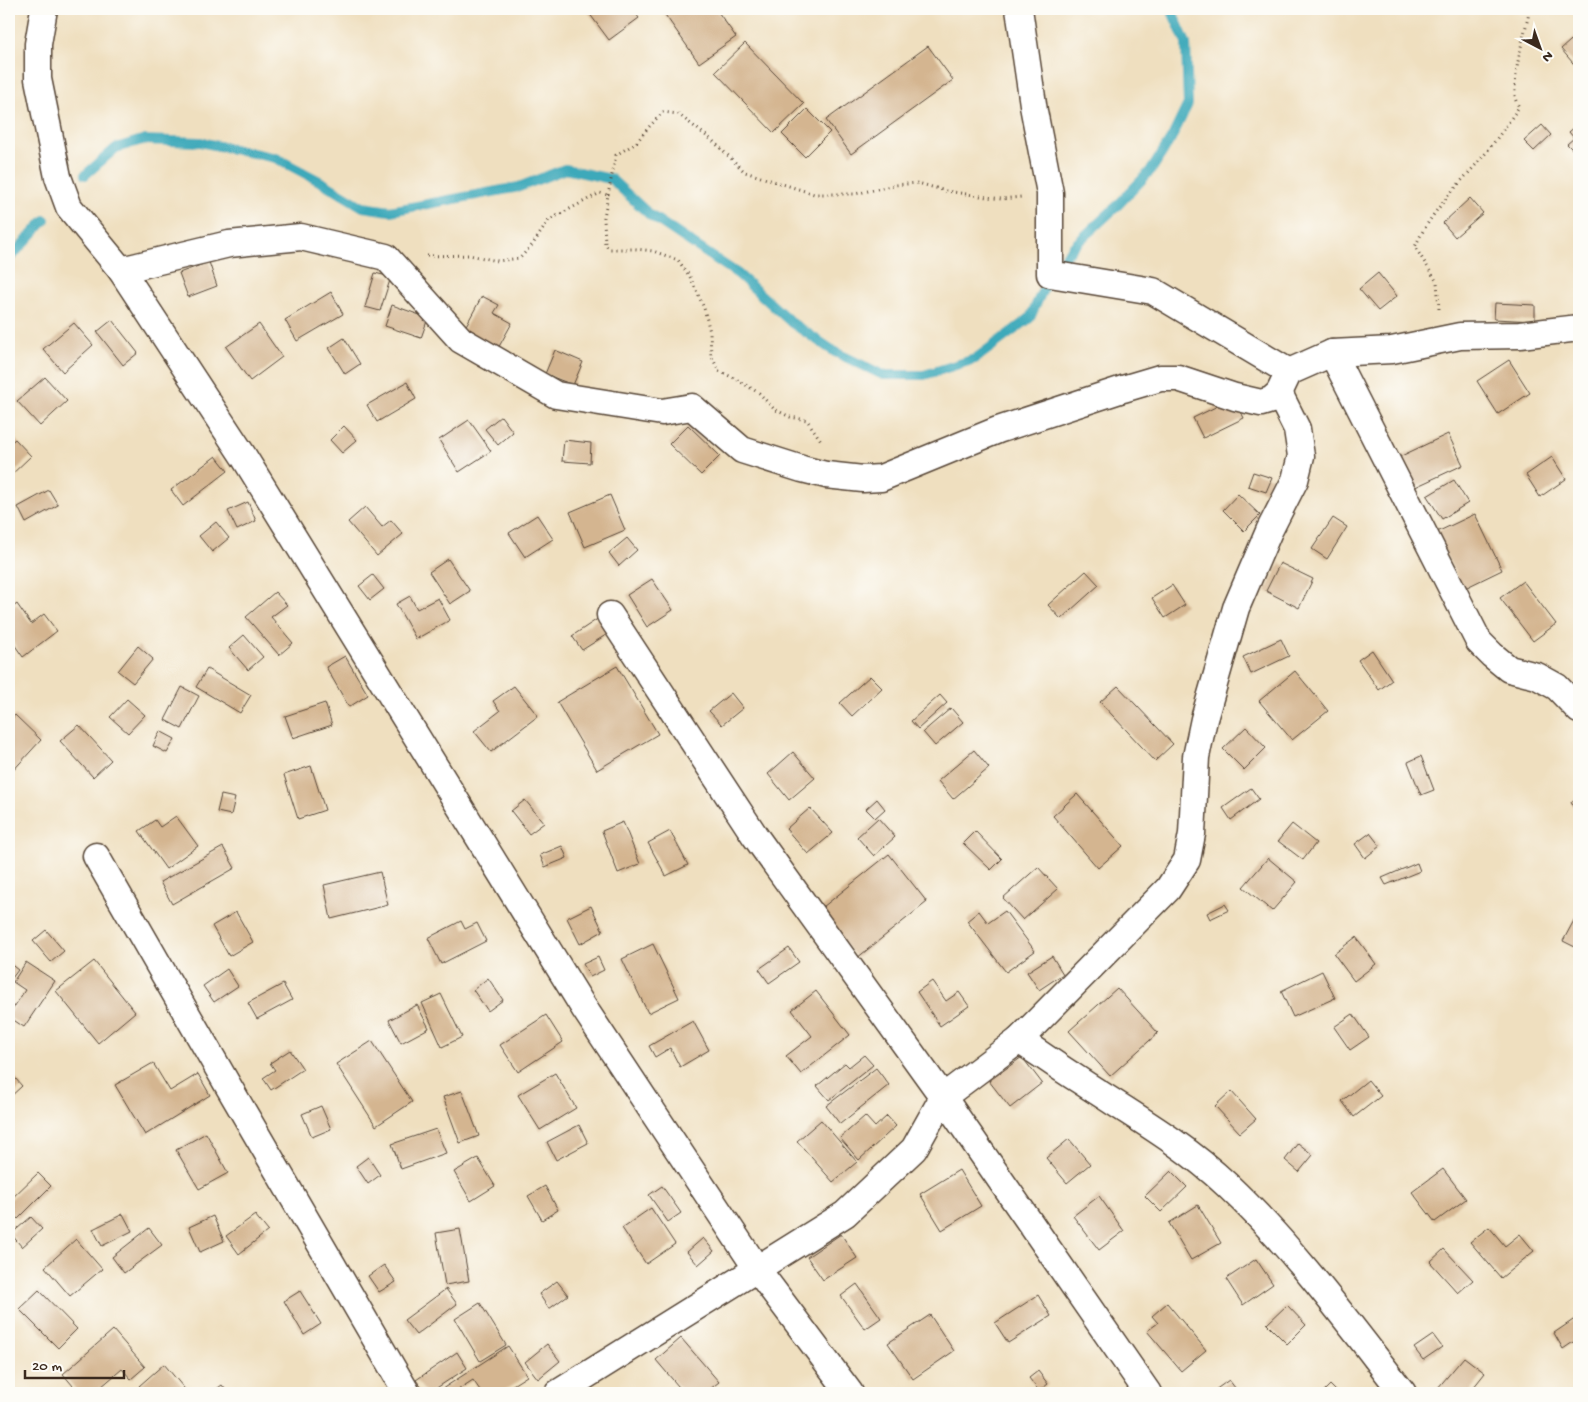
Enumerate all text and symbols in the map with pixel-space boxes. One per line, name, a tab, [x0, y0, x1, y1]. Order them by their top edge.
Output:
north arrow	[1516, 22, 1566, 72]
text: N	[1538, 47, 1556, 65]
scale bar	[25, 1347, 124, 1379]
text: 20 m	[32, 1358, 62, 1376]

